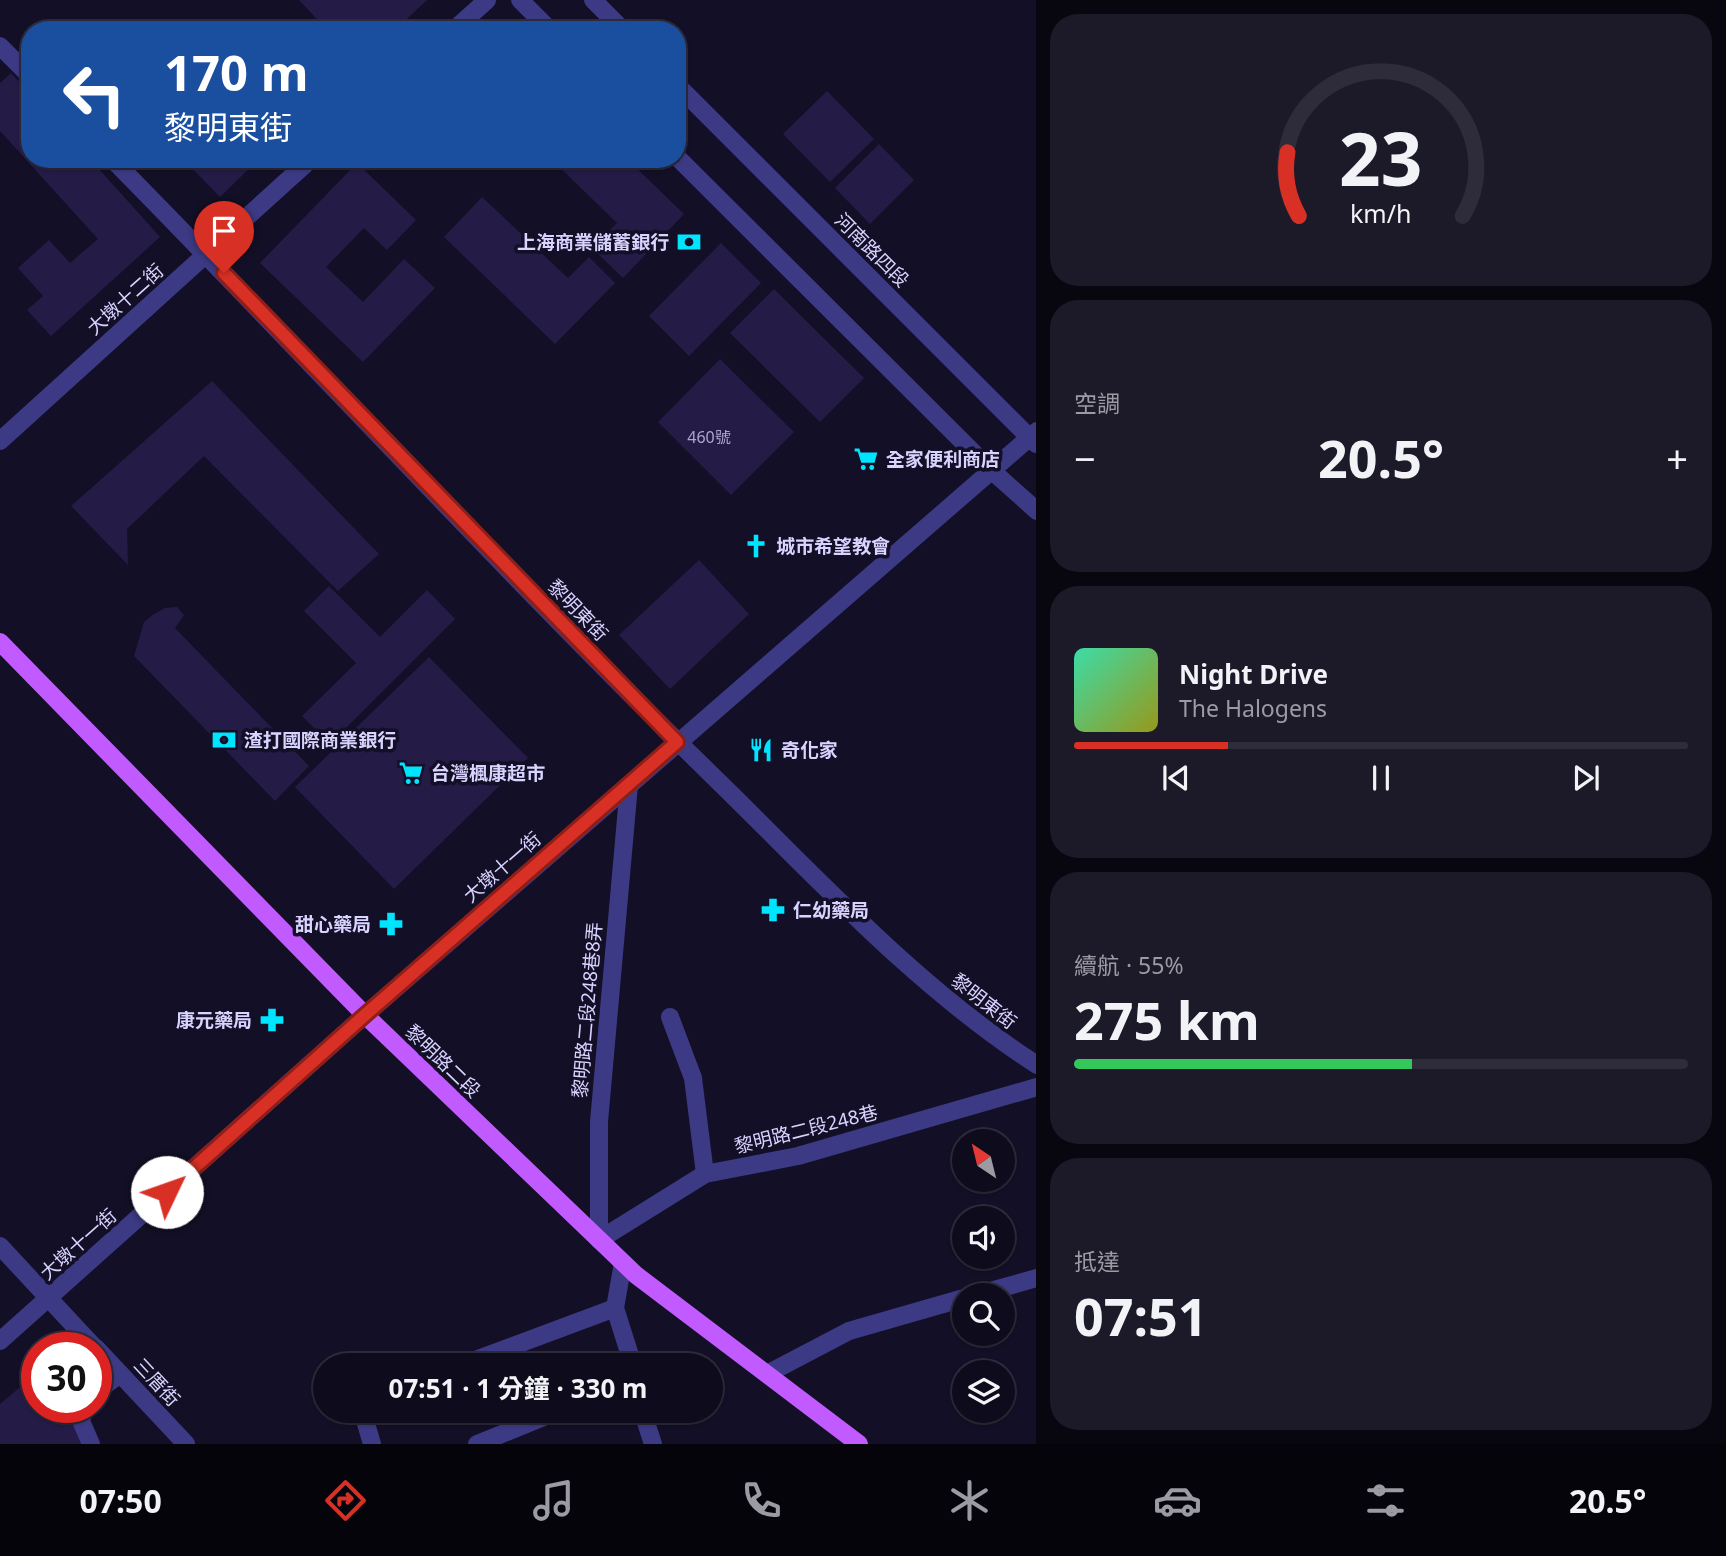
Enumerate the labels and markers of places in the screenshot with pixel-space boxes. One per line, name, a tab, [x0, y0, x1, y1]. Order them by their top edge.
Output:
pin	[194, 201, 254, 273]
bank icon: 上海商業儲蓄銀行	[675, 228, 703, 256]
place label: 上海商業儲蓄銀行	[517, 229, 669, 255]
supermarket icon: 全家便利商店	[852, 445, 880, 473]
place label: 全家便利商店	[886, 446, 1000, 472]
church icon: 城市希望教會	[742, 532, 770, 560]
place label: 城市希望教會	[776, 533, 890, 559]
bank icon: 渣打國際商業銀行	[210, 726, 238, 754]
place label: 渣打國際商業銀行	[244, 727, 396, 753]
restaurant icon: 奇化家	[747, 736, 775, 764]
place label: 奇化家	[781, 737, 838, 763]
supermarket icon: 台灣楓康超市	[397, 759, 425, 787]
place label: 台灣楓康超市	[431, 760, 545, 786]
pharmacy icon: 仁幼藥局	[759, 896, 787, 924]
place label: 仁幼藥局	[793, 897, 869, 923]
pharmacy icon: 甜心藥局	[377, 910, 405, 938]
place label: 甜心藥局	[295, 911, 371, 937]
pharmacy icon: 康元藥局	[258, 1006, 286, 1034]
place label: 康元藥局	[176, 1007, 252, 1033]

